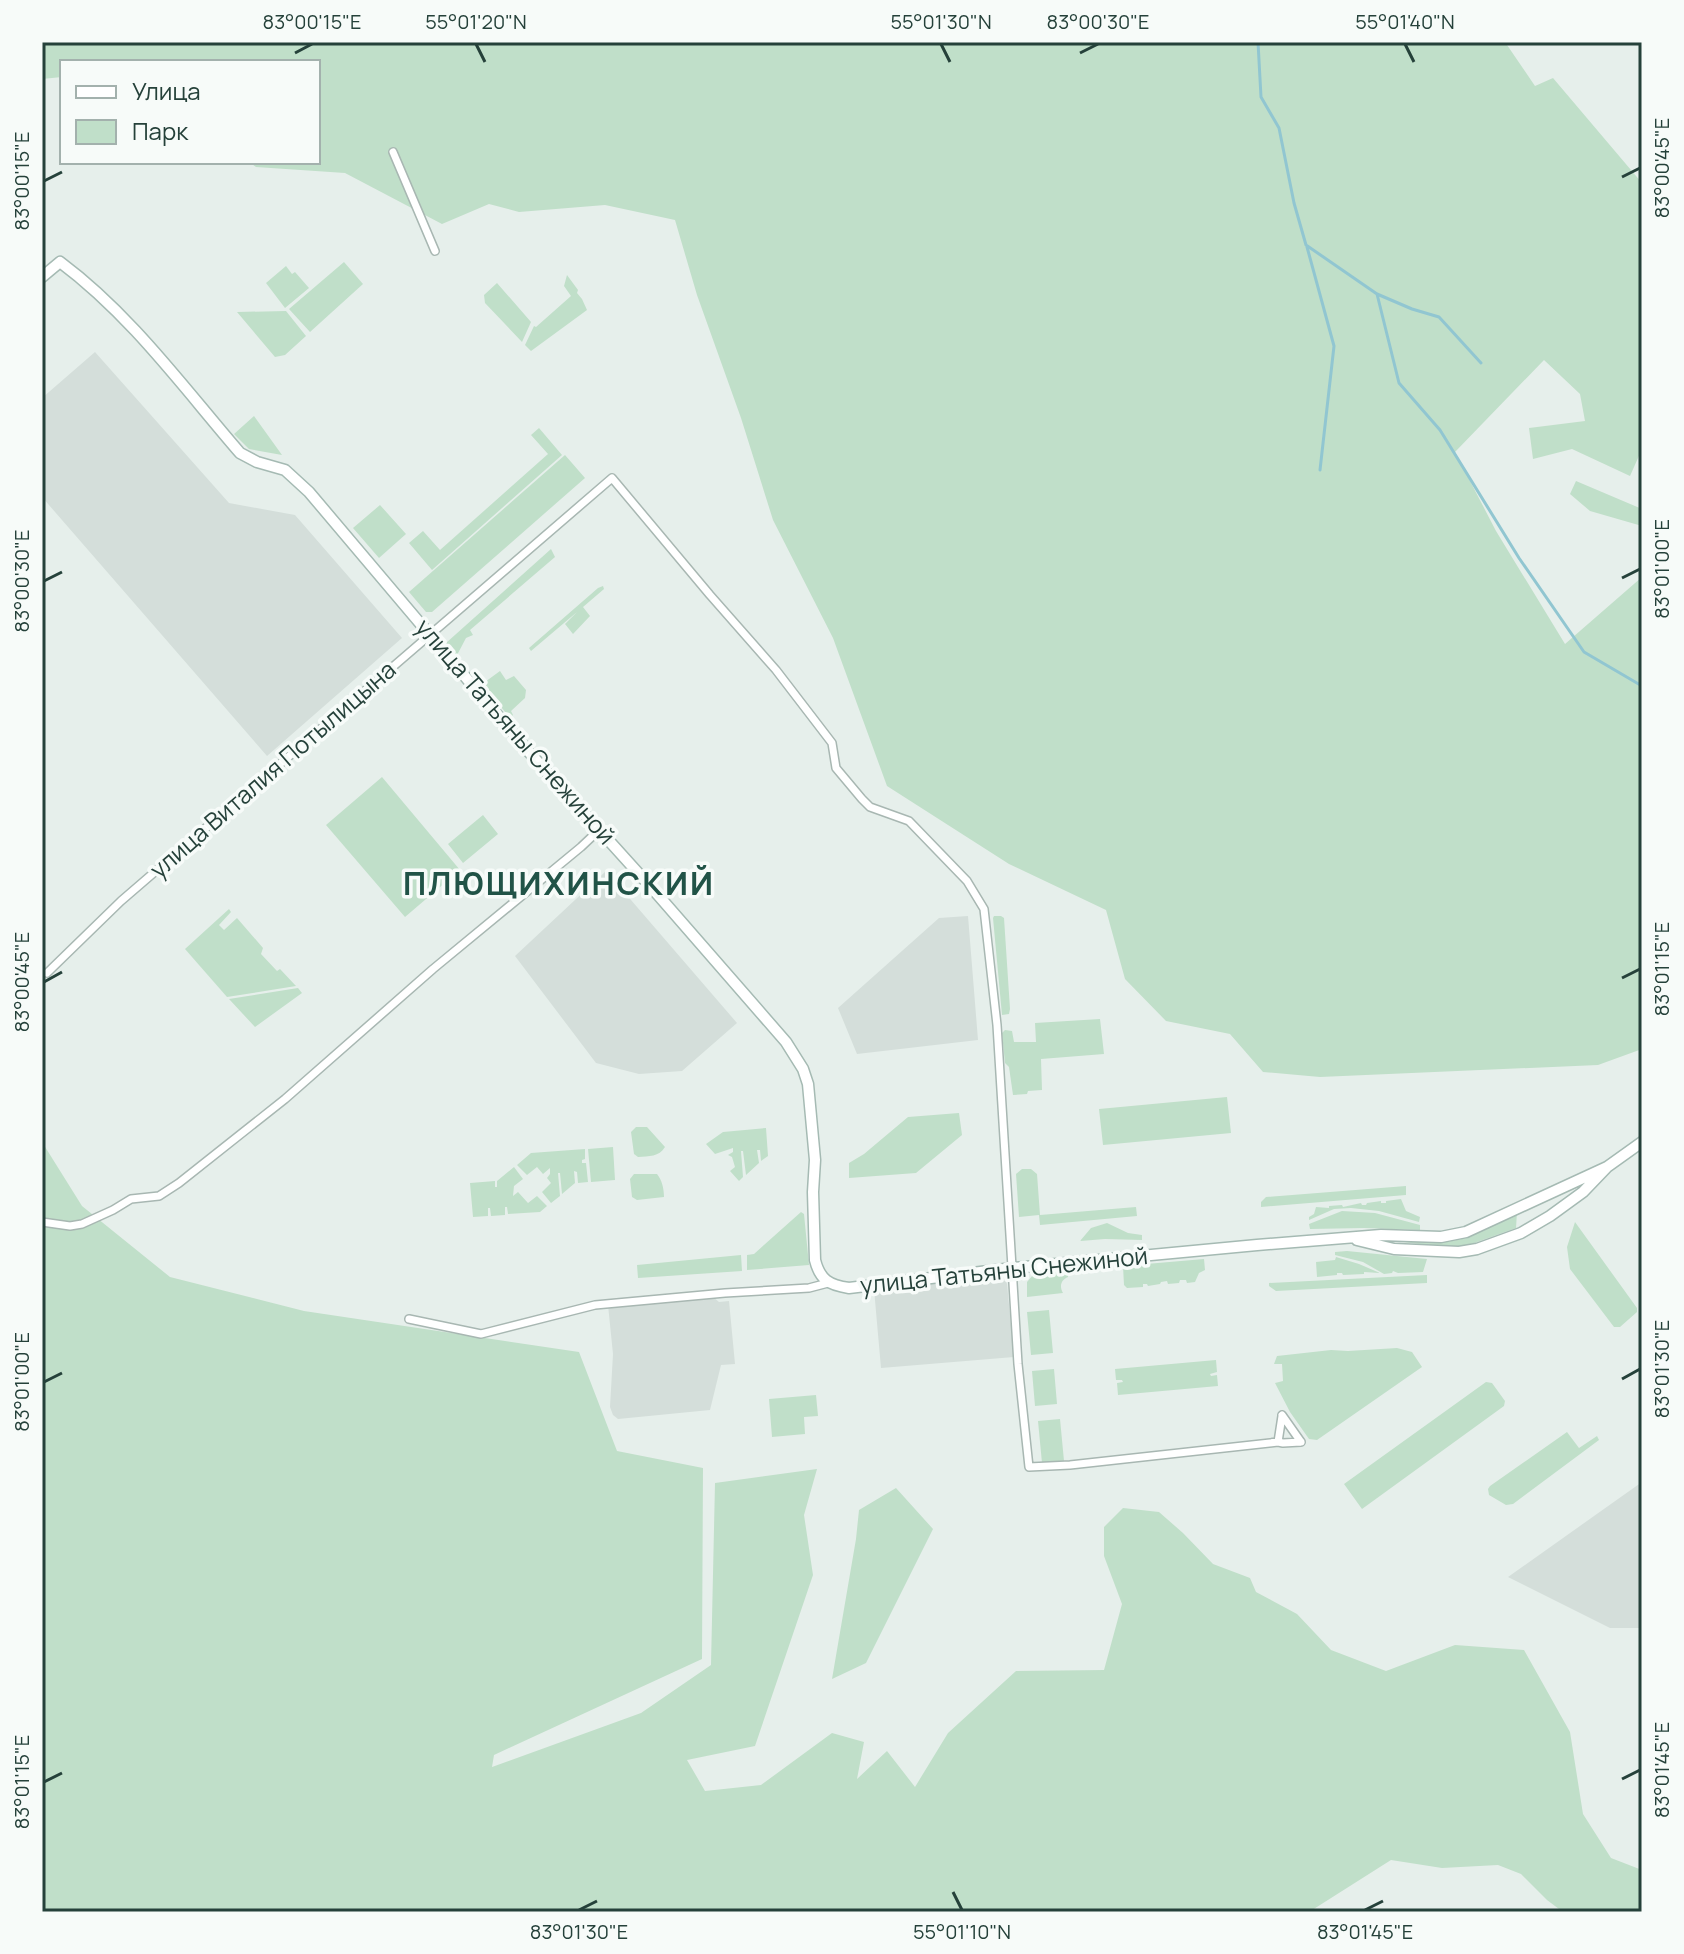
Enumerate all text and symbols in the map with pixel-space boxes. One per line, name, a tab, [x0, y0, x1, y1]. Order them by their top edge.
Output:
text: 83°00'15"E	[263, 8, 361, 35]
text: 55°01'20"N	[425, 8, 527, 35]
text: 55°01'30"N	[890, 8, 992, 35]
text: 83°00'30"E	[1047, 8, 1149, 35]
text: 55°01'40"N	[1355, 8, 1455, 35]
legend	[60, 60, 320, 164]
text: Улица	[132, 74, 201, 107]
text: Парк	[132, 114, 189, 147]
text: 83°00'45"E	[1648, 118, 1675, 218]
text: 83°00'15"E	[8, 132, 35, 230]
text: 83°01'00"E	[1648, 519, 1675, 619]
text: 83°00'30"E	[8, 530, 35, 632]
street label: улица Татьяны Снежиной	[409, 611, 623, 851]
street label: улица Виталия Потылицына	[142, 653, 402, 885]
district label: ПЛЮЩИХИНСКИЙ	[403, 861, 715, 905]
text: 83°01'15"E	[1648, 922, 1675, 1016]
text: 83°00'45"E	[8, 932, 35, 1032]
street label: улица Татьяны Снежиной	[858, 1238, 1149, 1301]
text: 83°01'30"E	[1648, 1320, 1675, 1418]
text: 83°01'00"E	[8, 1332, 35, 1432]
text: 83°01'45"E	[1648, 1722, 1675, 1818]
text: 83°01'15"E	[8, 1735, 35, 1829]
text: 83°01'30"E	[530, 1918, 628, 1945]
text: 55°01'10"N	[913, 1918, 1011, 1945]
text: 83°01'45"E	[1317, 1918, 1413, 1945]

